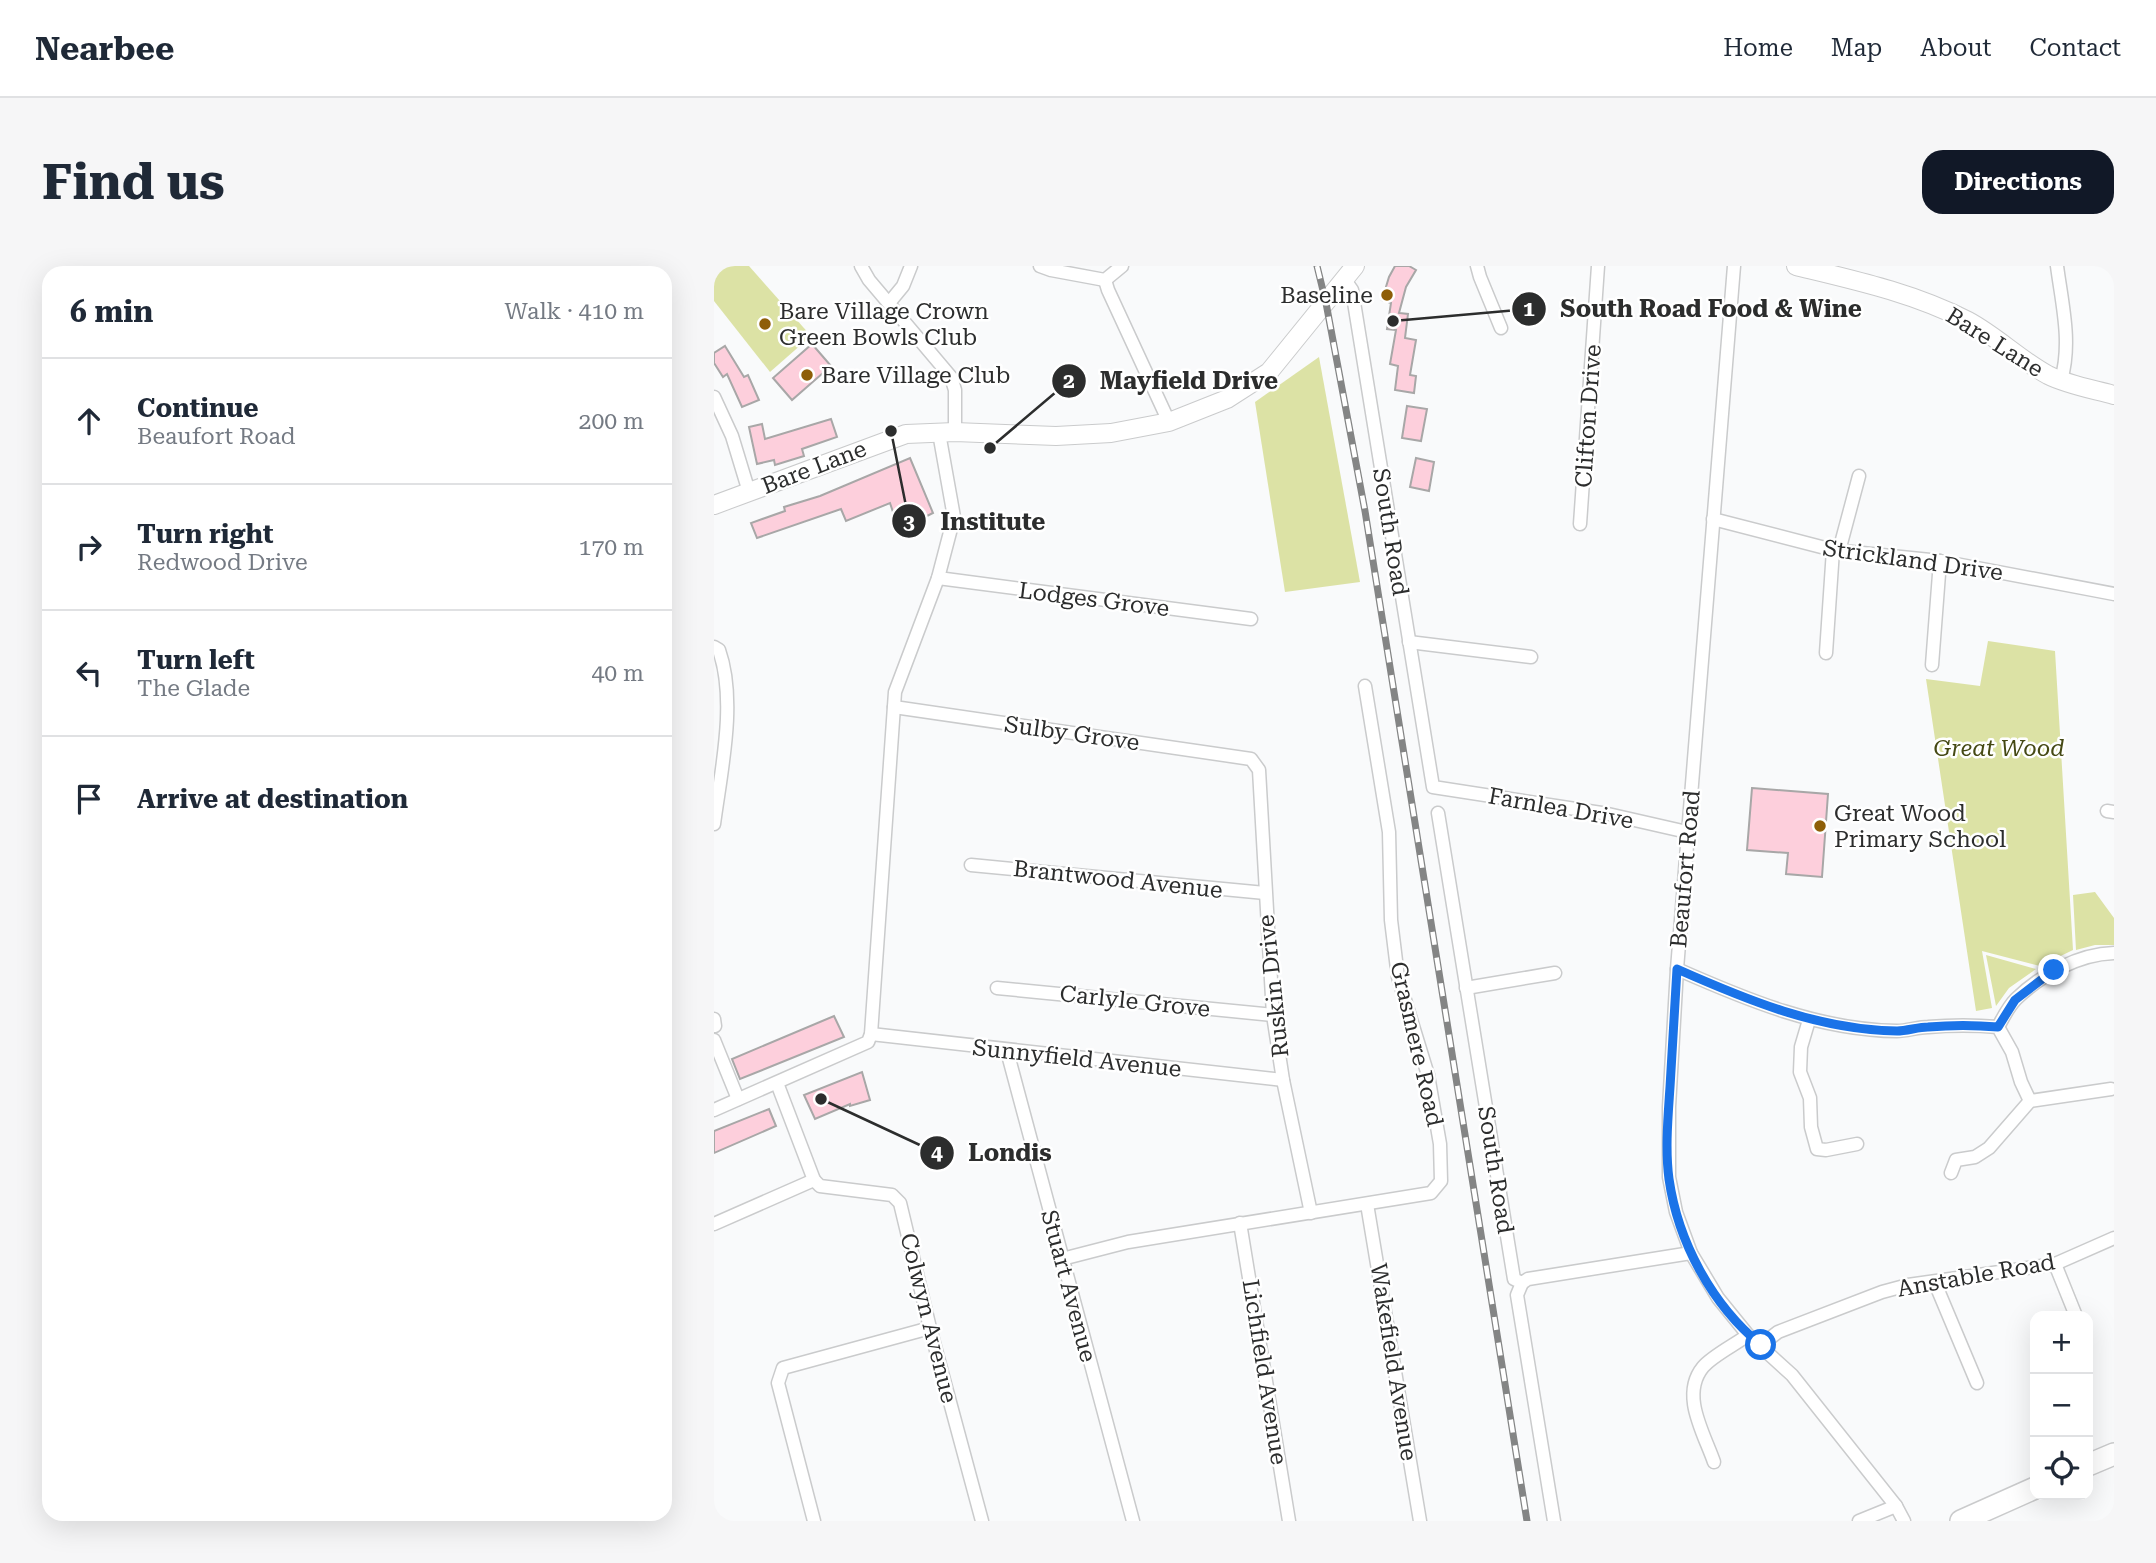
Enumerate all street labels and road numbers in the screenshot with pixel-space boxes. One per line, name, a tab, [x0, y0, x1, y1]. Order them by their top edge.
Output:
street label: Bare Lane	[1941, 302, 2048, 383]
street label: Clifton Drive	[1570, 343, 1607, 489]
street label: Bare Lane	[758, 435, 870, 500]
street label: South Road	[1367, 466, 1414, 598]
street label: Strickland Drive	[1821, 534, 2005, 586]
street label: Lodges Grove	[1017, 577, 1171, 622]
street label: Sulby Grove	[1003, 711, 1141, 756]
street label: Farnlea Drive	[1486, 782, 1636, 835]
street label: Beaufort Road	[1665, 789, 1706, 949]
street label: Brantwood Avenue	[1012, 855, 1224, 904]
street label: Ruskin Drive	[1253, 913, 1294, 1059]
street label: Grasmere Road	[1384, 959, 1449, 1129]
street label: Carlyle Grove	[1058, 980, 1211, 1023]
street label: Sunnyfield Avenue	[971, 1034, 1183, 1083]
street label: South Road	[1472, 1104, 1519, 1236]
street label: Stuart Avenue	[1035, 1207, 1102, 1365]
street label: Colwyn Avenue	[894, 1230, 963, 1406]
street label: Anstable Road	[1895, 1248, 2057, 1303]
street label: Wakefield Avenue	[1365, 1262, 1422, 1463]
street label: Lichfield Avenue	[1237, 1277, 1292, 1467]

